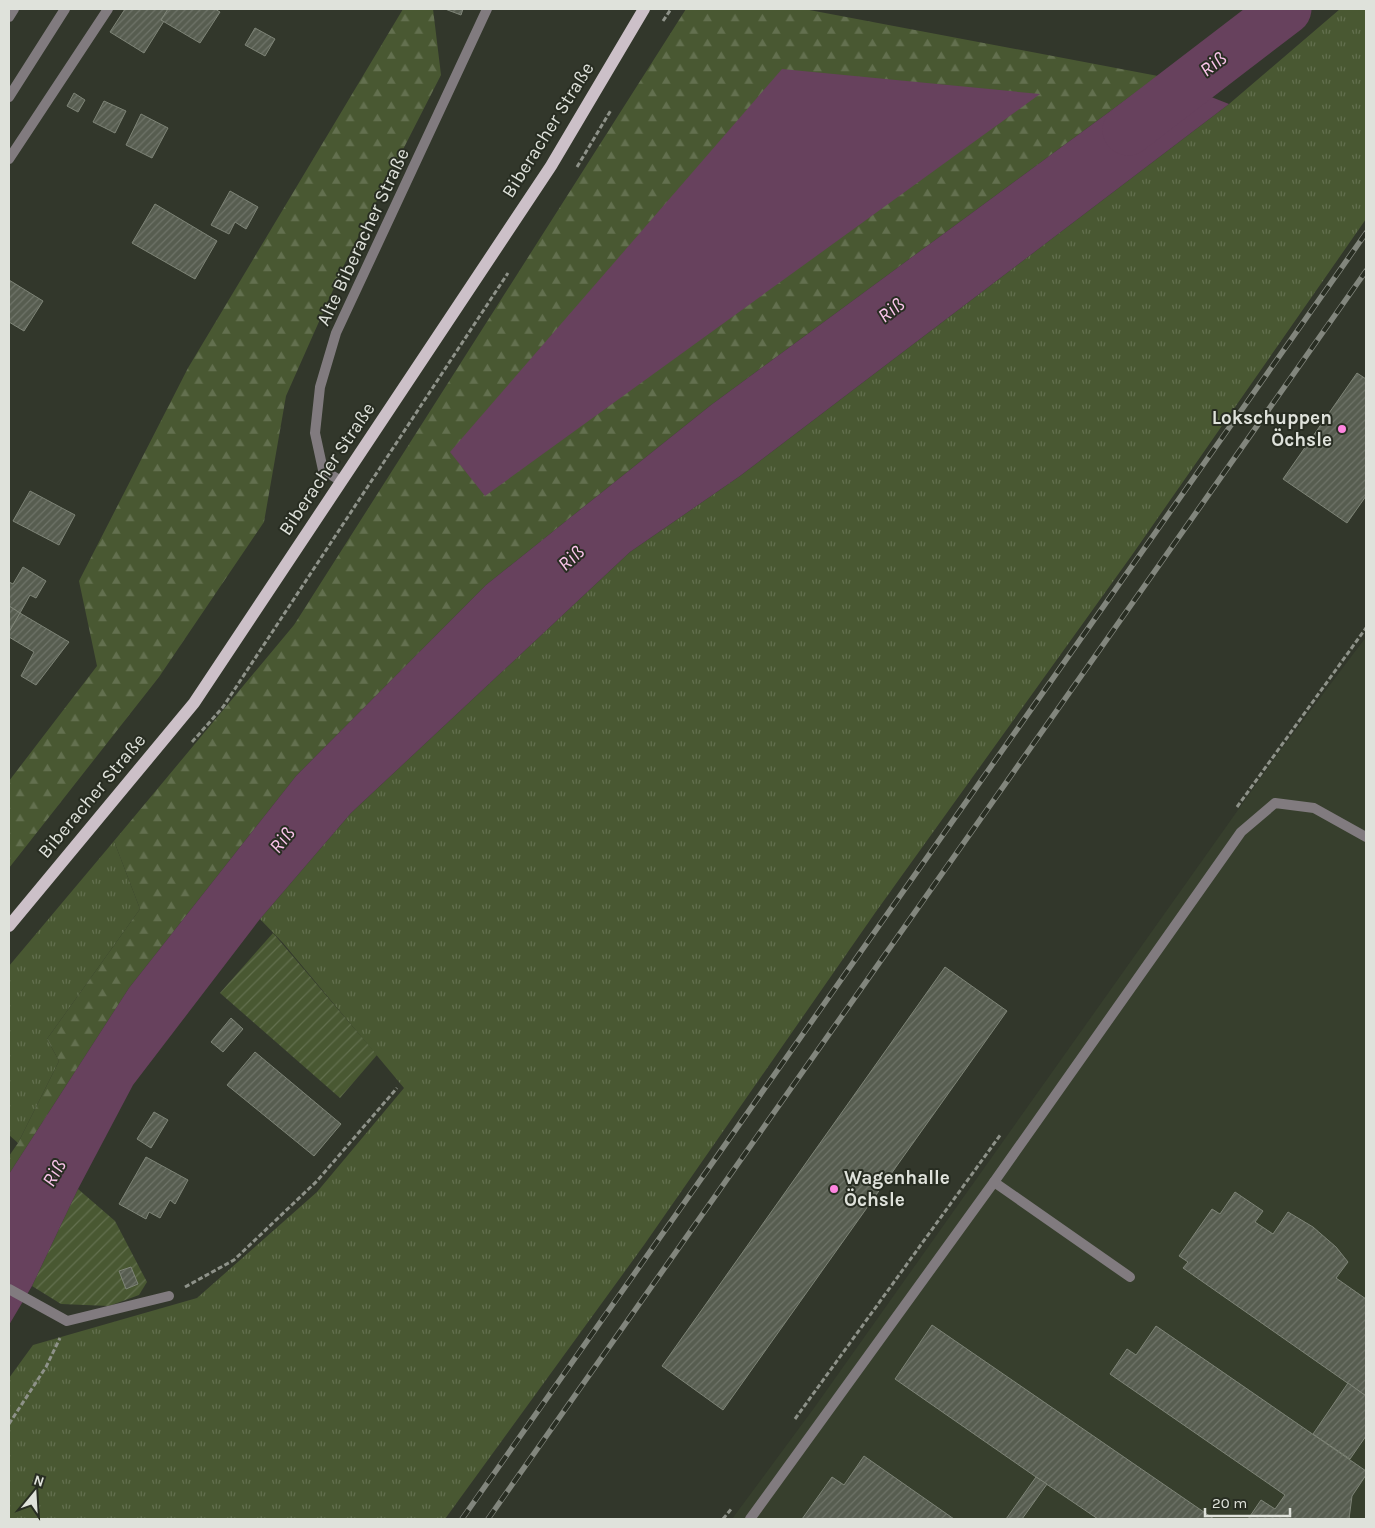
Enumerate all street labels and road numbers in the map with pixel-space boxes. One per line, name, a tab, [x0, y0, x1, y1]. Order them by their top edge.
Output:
street label: Biberacher Straße	[497, 58, 599, 202]
street label: Alte Biberacher Straße	[312, 145, 414, 329]
street label: Biberacher Straße	[274, 398, 380, 540]
street label: Biberacher Straße	[34, 729, 150, 863]

